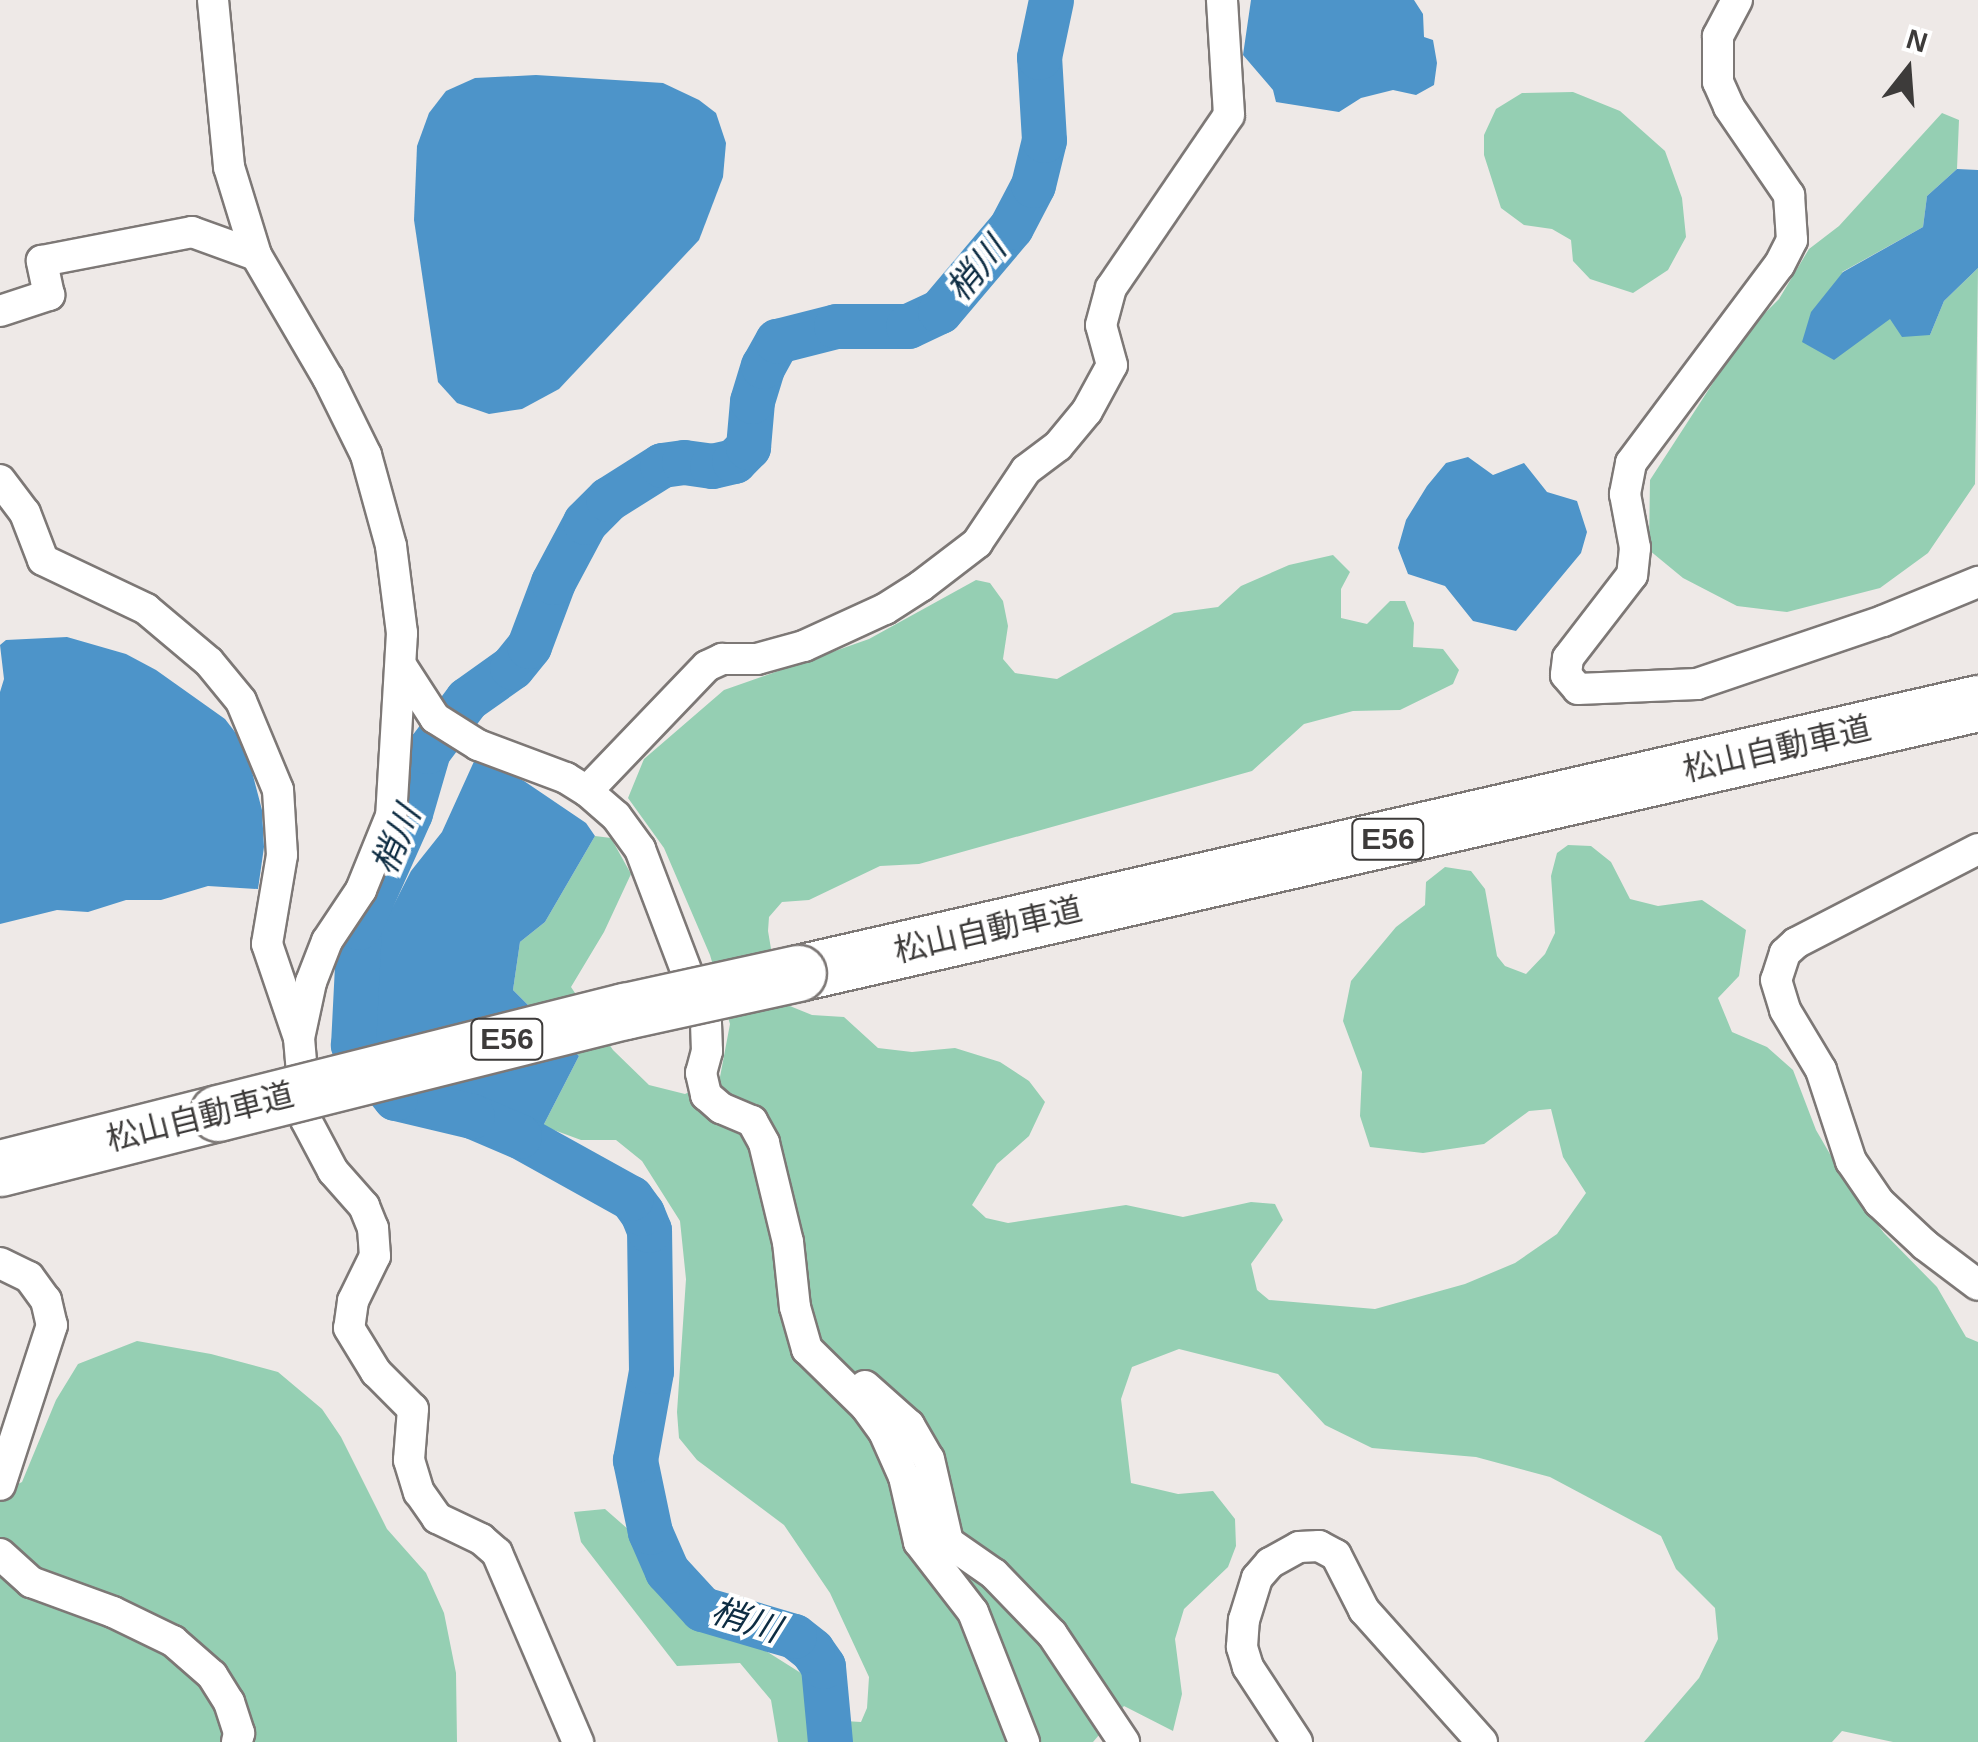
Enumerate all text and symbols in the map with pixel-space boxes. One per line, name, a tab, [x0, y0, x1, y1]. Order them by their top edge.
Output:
north arrow	[1858, 20, 1958, 120]
text: N	[1903, 23, 1931, 59]
water label: 梢川	[937, 229, 1015, 309]
street label: 松山自動車道	[1679, 709, 1875, 789]
water label: 梢川	[363, 800, 429, 880]
road number: E56	[1350, 814, 1426, 864]
street label: 松山自動車道	[890, 890, 1086, 970]
road number: E56	[470, 1014, 544, 1064]
street label: 松山自動車道	[102, 1075, 298, 1159]
water label: 梢川	[706, 1589, 786, 1651]

